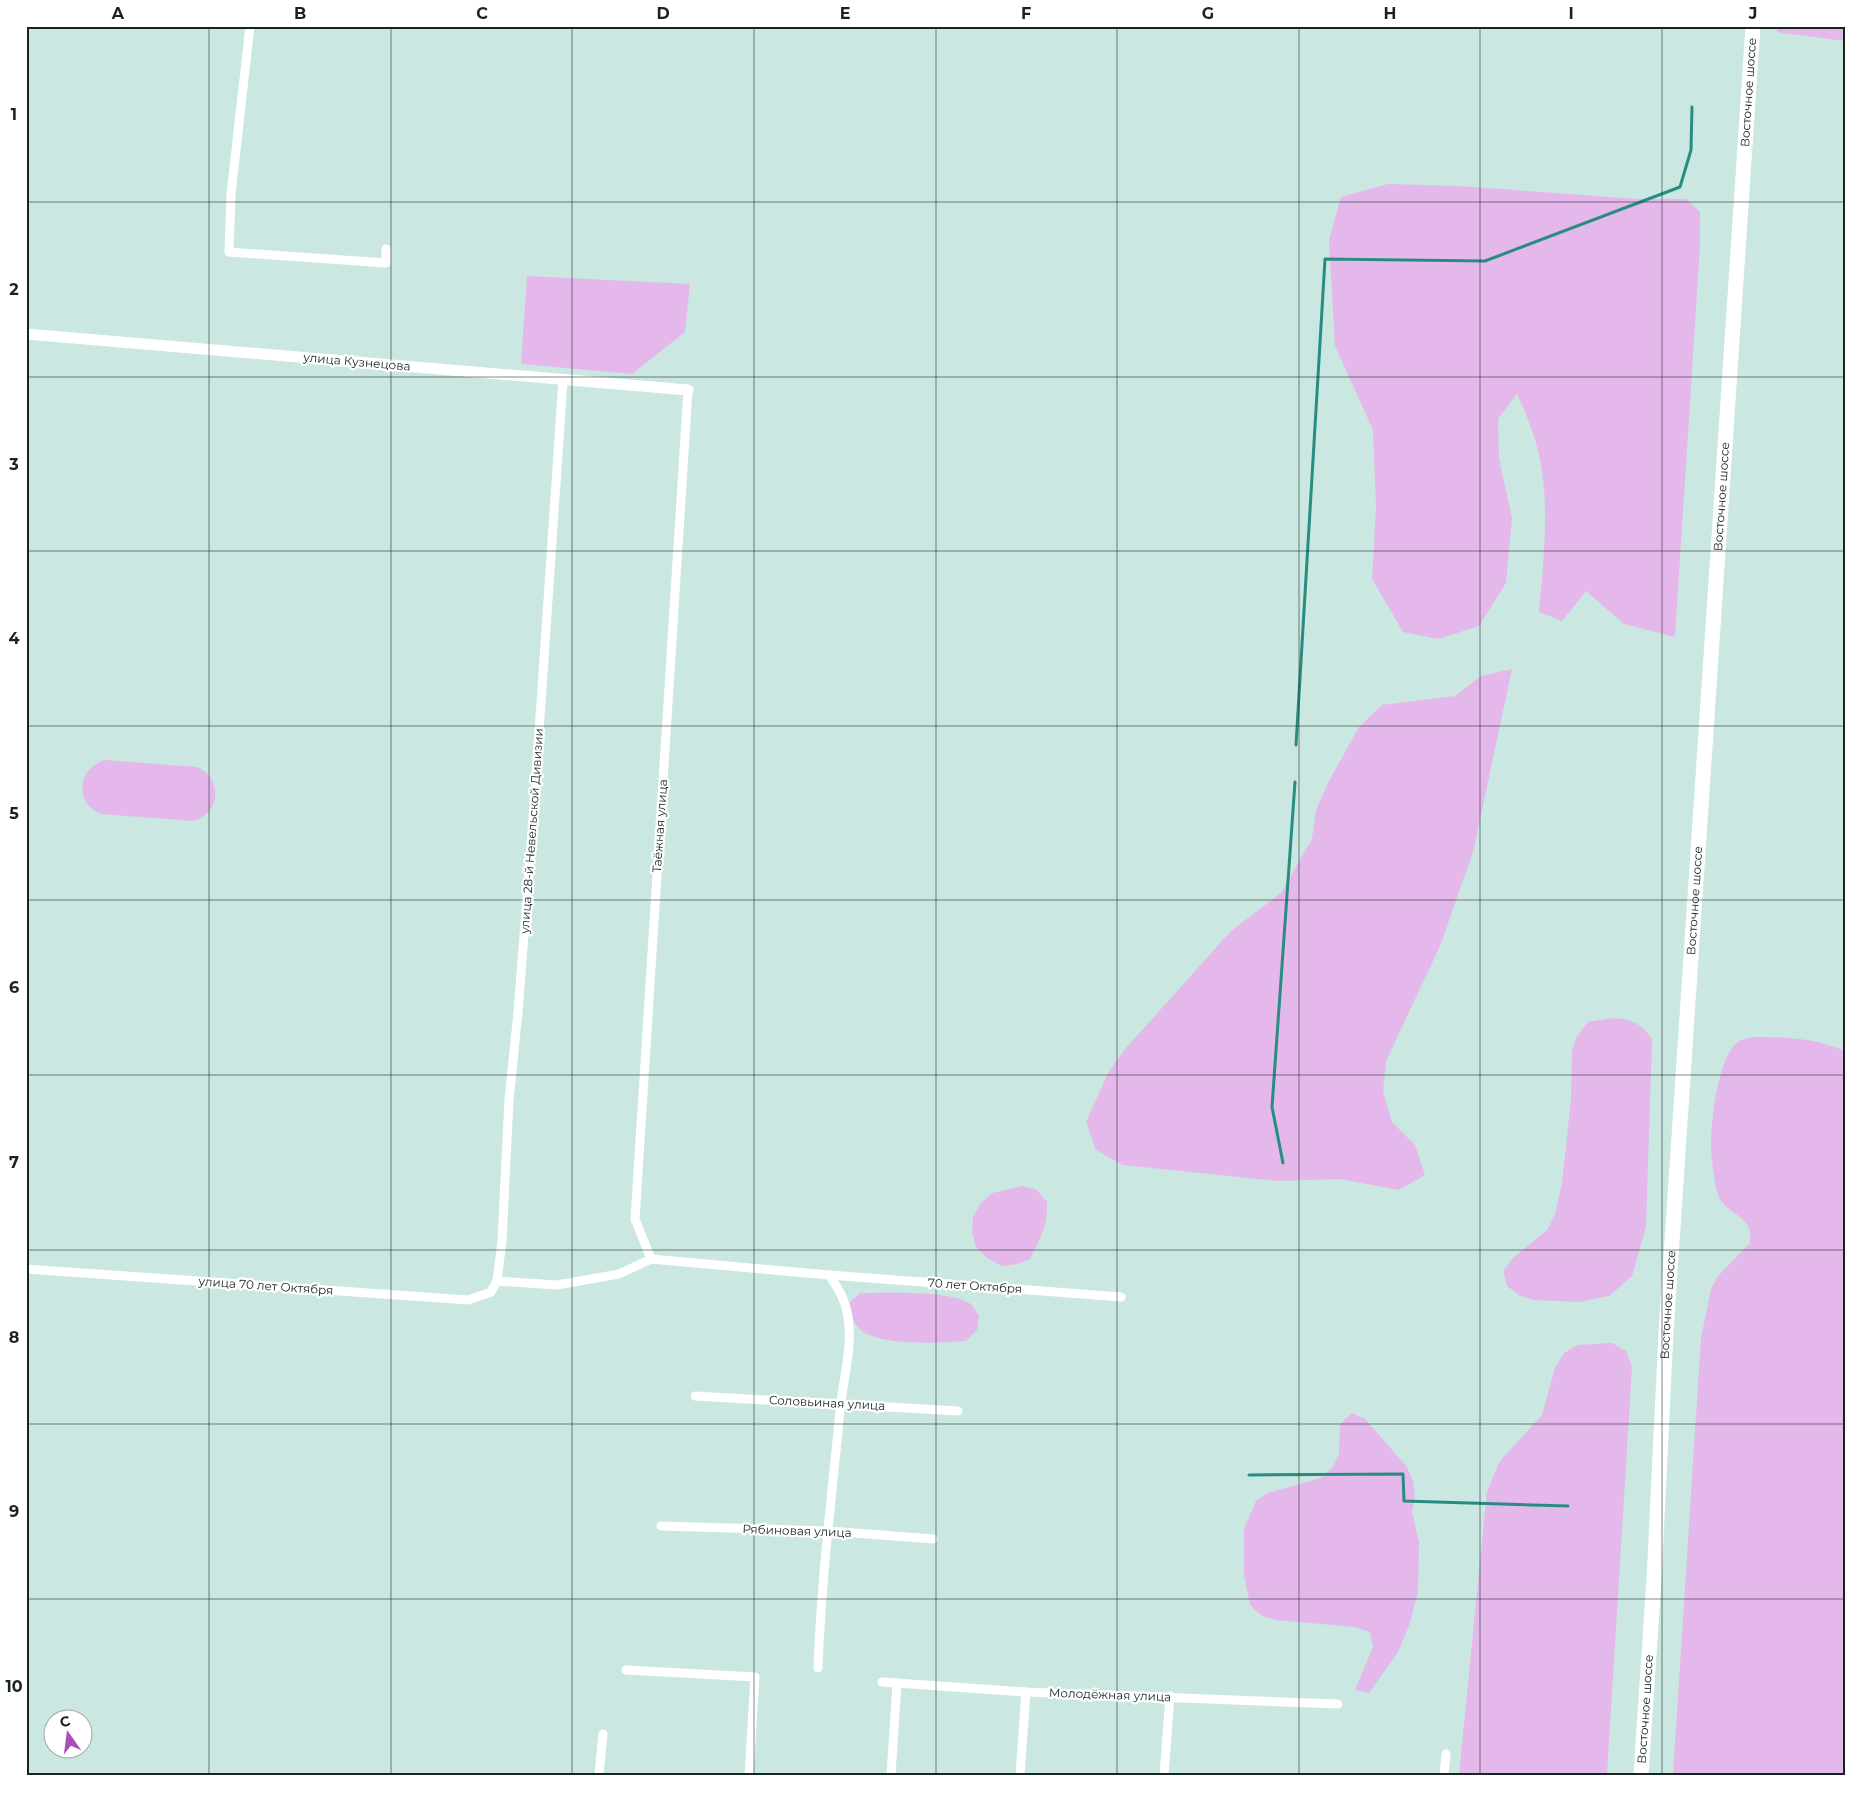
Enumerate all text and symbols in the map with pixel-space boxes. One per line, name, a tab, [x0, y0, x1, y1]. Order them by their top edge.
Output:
text: A	[111, 4, 125, 23]
text: B	[294, 4, 306, 23]
text: C	[476, 4, 488, 23]
text: D	[656, 4, 670, 23]
text: E	[840, 4, 850, 23]
text: F	[1021, 4, 1031, 23]
text: G	[1202, 4, 1214, 23]
text: H	[1384, 4, 1396, 23]
text: I	[1568, 4, 1574, 23]
text: J	[1748, 4, 1757, 23]
street label: Восточное шоссе	[1737, 37, 1759, 147]
text: 1	[11, 105, 17, 124]
text: 2	[9, 280, 19, 299]
street label: улица Кузнецова	[302, 349, 411, 374]
street label: Восточное шоссе	[1710, 441, 1732, 552]
text: 3	[8, 455, 19, 474]
text: 4	[8, 629, 20, 648]
street label: улица 28-й Невельской Дивизии	[517, 728, 546, 935]
street label: Таёжная улица	[649, 779, 670, 873]
text: 5	[9, 804, 19, 823]
street label: Восточное шоссе	[1683, 846, 1705, 956]
text: 6	[9, 978, 19, 997]
text: 7	[9, 1153, 19, 1172]
street label: Восточное шоссе	[1657, 1250, 1678, 1360]
street label: улица 70 лет Октября	[197, 1273, 334, 1298]
street label: 70 лет Октября	[927, 1275, 1023, 1296]
text: 8	[9, 1328, 19, 1347]
street label: Соловьиная улица	[769, 1392, 886, 1413]
text: 9	[9, 1502, 19, 1521]
street label: Рябиновая улица	[742, 1521, 852, 1540]
street label: Восточное шоссе	[1634, 1654, 1656, 1764]
text: 10	[5, 1677, 23, 1696]
street label: Молодёжная улица	[1049, 1685, 1171, 1704]
north arrow	[42, 1708, 92, 1758]
text: С	[58, 1711, 72, 1731]

